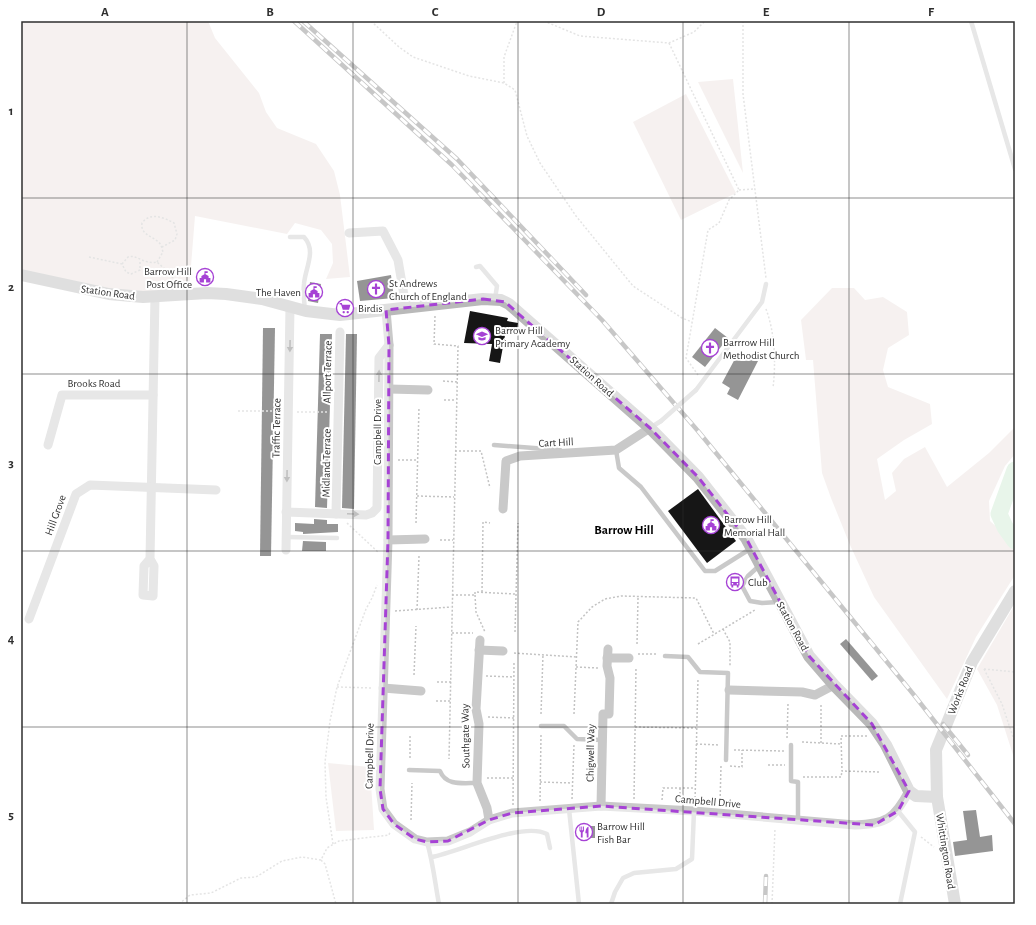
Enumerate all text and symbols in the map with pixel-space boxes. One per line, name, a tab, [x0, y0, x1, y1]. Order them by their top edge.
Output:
text: A	[101, 6, 109, 19]
text: B	[266, 6, 274, 19]
text: C	[432, 6, 439, 19]
text: D	[597, 6, 606, 19]
text: E	[763, 6, 770, 19]
text: F	[928, 6, 935, 19]
text: 1	[9, 105, 13, 118]
place label: Barrow Hill Post Office	[144, 266, 192, 290]
public building icon: Barrow Hill Post Office	[195, 267, 215, 287]
place label: St Andrews Church of England	[389, 278, 467, 302]
church icon: St Andrews Church of England	[366, 279, 386, 299]
text: 2	[8, 281, 14, 294]
public building icon: The Haven	[304, 282, 324, 302]
street label: Station Road	[80, 283, 136, 302]
place label: The Haven	[256, 287, 301, 298]
supermarket icon: Birdis	[335, 298, 355, 318]
place label: Birdis	[358, 303, 383, 314]
place label: Barrow Hill Primary Academy	[495, 325, 570, 349]
school or university icon: Barrow Hill Primary Academy	[472, 326, 492, 346]
place label: Barrrow Hill Methodist Church	[723, 337, 799, 361]
church icon: Barrrow Hill Methodist Church	[700, 338, 720, 358]
one-way arrow	[286, 340, 293, 352]
street label: Allport Terrace	[321, 341, 334, 403]
street label: Station Road	[568, 354, 616, 399]
one-way arrow	[376, 369, 382, 382]
street label: Brooks Road	[68, 378, 121, 389]
street label: Traffic Terrace	[270, 398, 283, 458]
street label: Campbell Drive	[372, 399, 383, 465]
street label: Midland Terrace	[320, 428, 333, 498]
street label: Cart Hill	[538, 436, 574, 449]
text: 3	[8, 457, 14, 470]
one-way arrow	[284, 470, 290, 483]
street label: Hill Grove	[43, 493, 68, 537]
one-way arrow	[347, 511, 359, 518]
place label: Barrow Hill Memorial Hall	[724, 514, 785, 538]
public building icon: Barrow Hill Memorial Hall	[701, 515, 721, 535]
district label: Barrow Hill	[594, 524, 654, 537]
bus stop icon: Club	[725, 572, 745, 592]
place label: Club	[748, 577, 768, 588]
street label: Station Road	[775, 600, 811, 653]
text: 4	[8, 633, 15, 646]
street label: Works Road	[946, 664, 975, 716]
street label: Southgate Way	[459, 703, 472, 768]
street label: Campbell Drive	[363, 723, 376, 789]
street label: Chigwell Way	[584, 724, 597, 782]
street label: Campbell Drive	[675, 793, 741, 810]
text: 5	[8, 809, 14, 822]
street label: Whittington Road	[934, 812, 957, 890]
place label: Barrow Hill Fish Bar	[597, 821, 645, 845]
restaurant icon: Barrow Hill Fish Bar	[574, 822, 594, 842]

